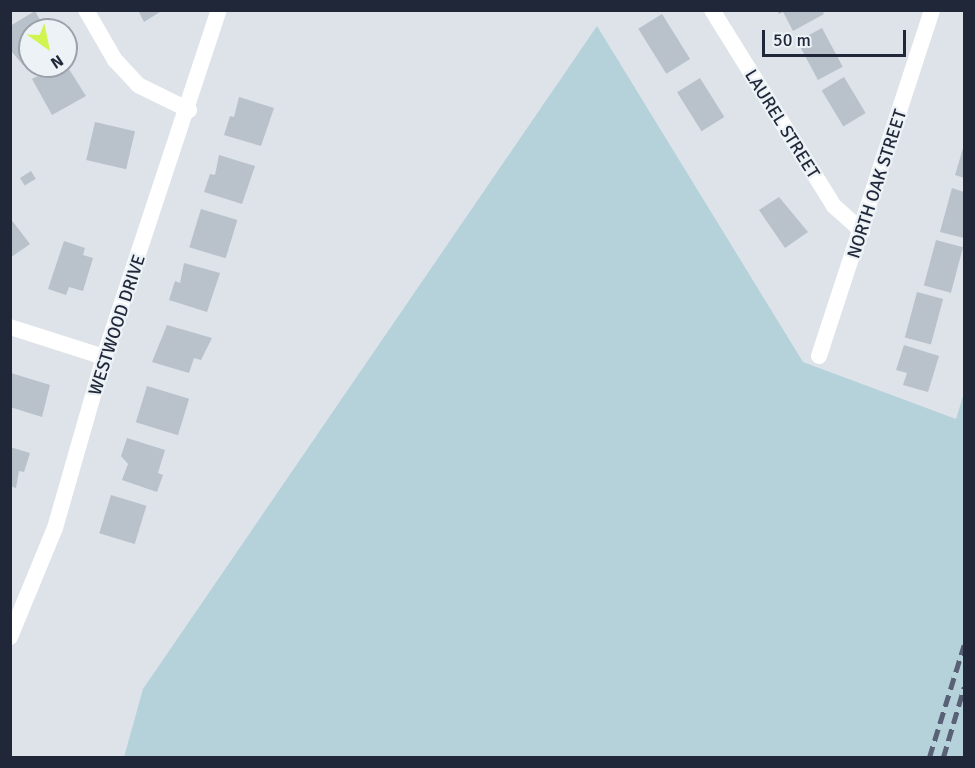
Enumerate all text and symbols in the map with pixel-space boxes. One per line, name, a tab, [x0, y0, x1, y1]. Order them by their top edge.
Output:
north arrow	[18, 18, 78, 78]
scale bar	[765, 18, 909, 56]
text: 50 m	[773, 29, 811, 51]
text: N	[47, 50, 67, 73]
street label: LAUREL STREET	[740, 65, 824, 183]
street label: NORTH OAK STREET	[843, 107, 911, 261]
street label: WESTWOOD DRIVE	[84, 252, 150, 398]

